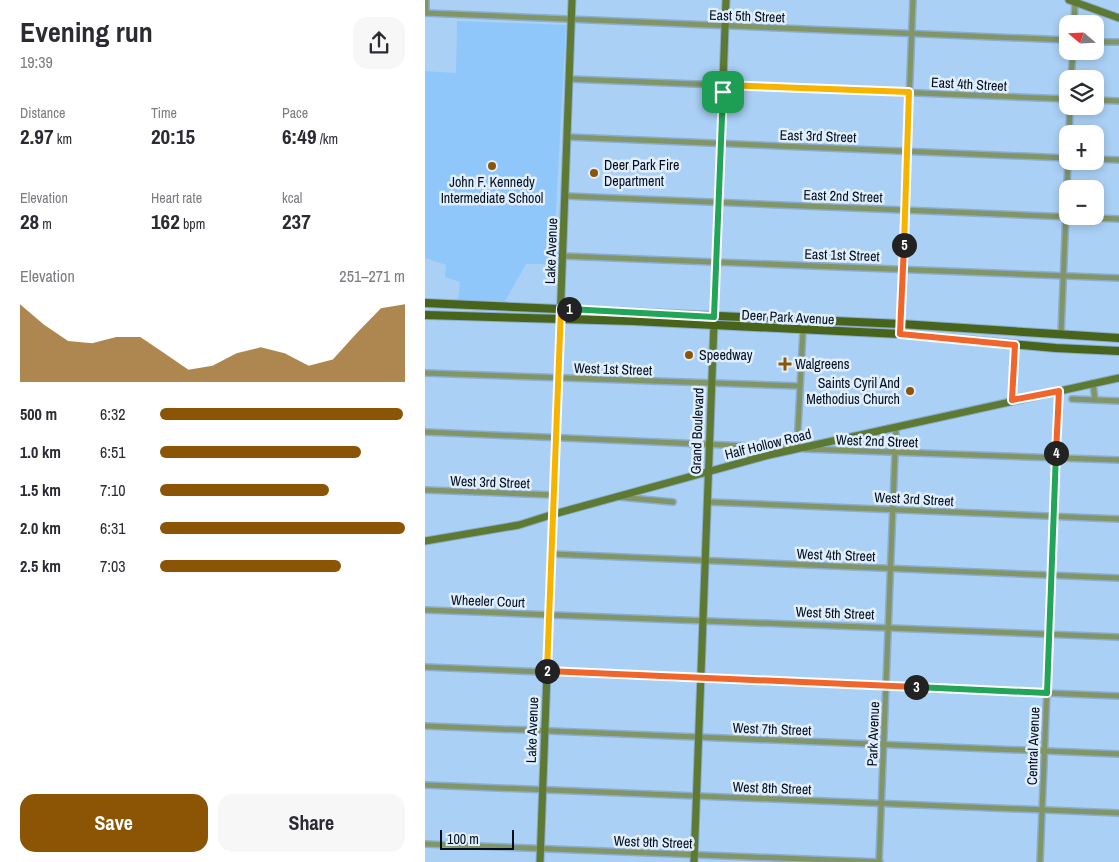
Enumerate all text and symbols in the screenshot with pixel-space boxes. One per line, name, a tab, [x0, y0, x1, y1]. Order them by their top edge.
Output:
street label: East 5th Street	[709, 6, 785, 26]
text: Evening run	[20, 13, 153, 51]
north arrow	[1059, 15, 1104, 60]
map controls	[1059, 15, 1104, 225]
button: share	[353, 17, 405, 69]
text: 19:39	[20, 51, 53, 73]
button: layers	[1059, 70, 1104, 115]
pin	[702, 71, 744, 113]
street label: East 4th Street	[931, 73, 1007, 95]
icon: arrive	[709, 78, 737, 106]
text: Distance	[20, 104, 65, 122]
text: Time	[151, 104, 177, 122]
text: Pace	[282, 104, 308, 122]
text: 2.97	[20, 122, 54, 151]
text: 20:15	[151, 122, 195, 151]
text: 6:49	[282, 122, 316, 151]
button: +	[1059, 125, 1104, 170]
street label: East 3rd Street	[779, 126, 857, 146]
text: km	[54, 130, 72, 148]
text: /km	[316, 130, 338, 148]
place label: Deer Park Fire Department	[604, 156, 679, 190]
marker: John F. Kennedy Intermediate School	[486, 160, 498, 172]
marker: Deer Park Fire Department	[588, 167, 600, 179]
place label: John F. Kennedy Intermediate School	[441, 173, 543, 207]
button: −	[1059, 180, 1104, 225]
street label: East 2nd Street	[803, 186, 883, 206]
text: Elevation	[20, 189, 68, 207]
text: Heart rate	[151, 189, 202, 207]
text: kcal	[282, 189, 302, 207]
text: 28	[20, 207, 39, 236]
text: 162	[151, 207, 180, 236]
text: 237	[282, 207, 311, 236]
text: m	[39, 215, 52, 233]
text: bpm	[180, 215, 205, 233]
street label: Lake Avenue	[541, 218, 561, 284]
pin: 5	[891, 232, 917, 258]
text: 5	[901, 236, 908, 254]
street label: East 1st Street	[804, 245, 880, 265]
text: Elevation	[20, 265, 75, 287]
text: 251–271 m	[339, 265, 405, 287]
pin: 1	[557, 296, 581, 322]
text: 1	[566, 300, 573, 318]
street label: Deer Park Avenue	[741, 306, 835, 328]
place label: Speedway	[699, 346, 753, 364]
marker: Speedway	[683, 349, 695, 361]
place label: Walgreens	[795, 355, 850, 373]
marker: Walgreens	[779, 358, 791, 370]
street label: West 1st Street	[574, 359, 652, 379]
place label: Saints Cyril And Methodius Church	[806, 374, 900, 408]
marker: Saints Cyril And Methodius Church	[904, 385, 916, 397]
street label: Grand Boulevard	[686, 387, 708, 475]
text: 500 m	[20, 403, 57, 425]
text: 6:32	[100, 403, 126, 425]
street label: Half Hollow Road	[723, 425, 813, 463]
street label: West 2nd Street	[836, 431, 918, 451]
pin: 4	[1043, 440, 1069, 466]
text: 1.0 km	[20, 441, 61, 463]
text: 6:51	[100, 441, 126, 463]
text: 4	[1053, 444, 1060, 462]
street label: West 3rd Street	[450, 472, 530, 492]
text: 1.5 km	[20, 479, 61, 501]
text: 7:10	[100, 479, 126, 501]
street label: West 3rd Street	[874, 488, 954, 510]
text: 2.0 km	[20, 517, 61, 539]
text: 6:31	[100, 517, 126, 539]
street label: West 4th Street	[796, 545, 876, 565]
text: 2.5 km	[20, 555, 61, 577]
text: 7:03	[100, 555, 126, 577]
street label: Wheeler Court	[451, 591, 525, 611]
street label: West 5th Street	[795, 603, 875, 623]
pin: 2	[535, 658, 559, 684]
text: 2	[544, 662, 551, 680]
pin: 3	[903, 674, 929, 700]
text: 3	[913, 678, 920, 696]
street label: Lake Avenue	[522, 697, 542, 763]
street label: Park Avenue	[863, 701, 883, 767]
street label: Central Avenue	[1023, 707, 1043, 785]
street label: West 7th Street	[732, 719, 812, 739]
street label: West 8th Street	[732, 778, 812, 798]
button: Save	[20, 794, 208, 852]
button: Share	[218, 794, 405, 852]
scale bar	[440, 827, 514, 850]
text: 100 m	[447, 830, 479, 848]
street label: West 9th Street	[613, 832, 693, 852]

